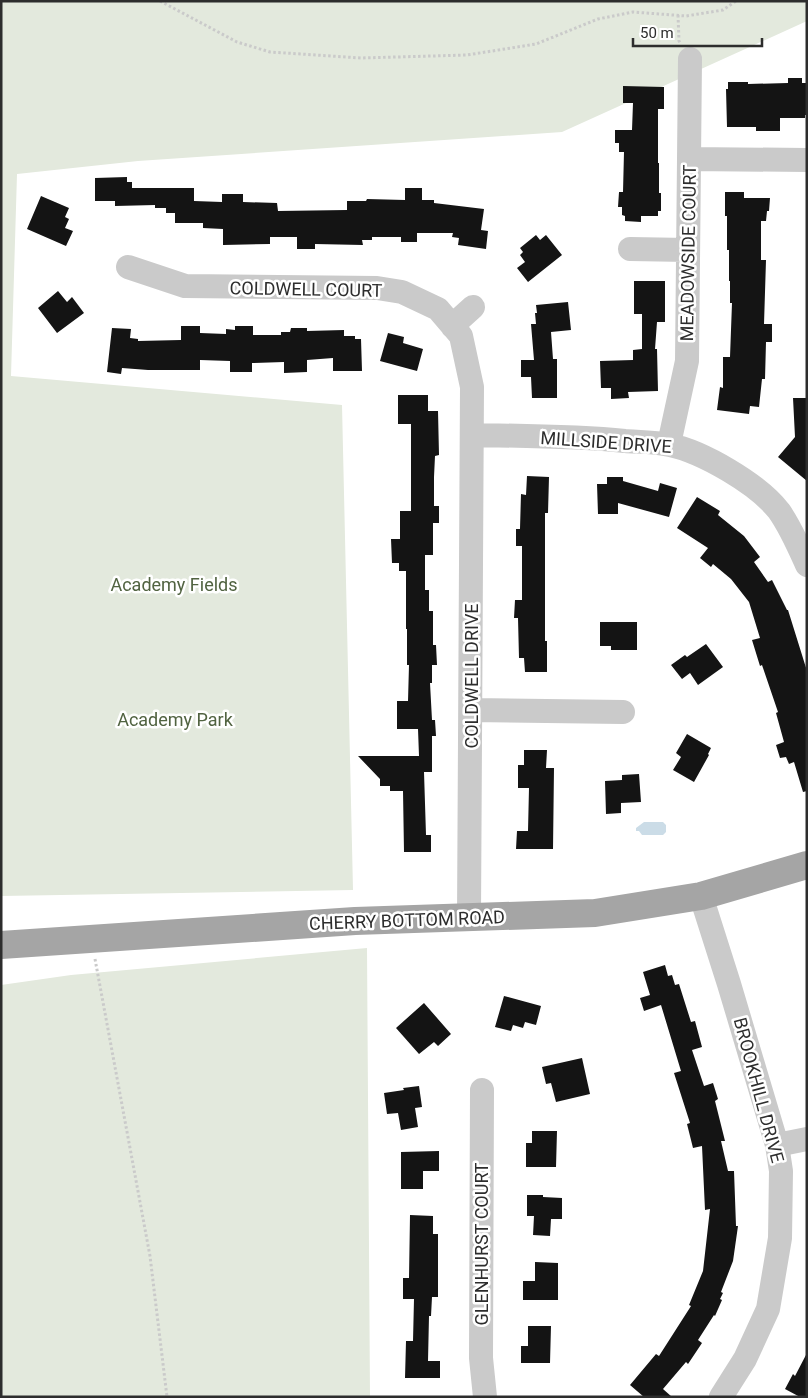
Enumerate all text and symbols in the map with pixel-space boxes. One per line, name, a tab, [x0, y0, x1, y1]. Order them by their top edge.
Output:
scale bar	[633, 15, 762, 47]
text: 50 m	[640, 24, 674, 42]
street label: MEADOWSIDE COURT	[676, 164, 700, 342]
street label: COLDWELL COURT	[230, 277, 383, 301]
street label: MILLSIDE DRIVE	[540, 427, 672, 457]
park label: Academy Fields	[110, 574, 238, 595]
street label: COLDWELL DRIVE	[461, 603, 482, 749]
park label: Academy Park	[117, 709, 234, 730]
street label: CHERRY BOTTOM ROAD	[309, 906, 505, 934]
street label: BROOKHILL DRIVE	[730, 1015, 788, 1165]
street label: GLENHURST COURT	[471, 1162, 492, 1326]

